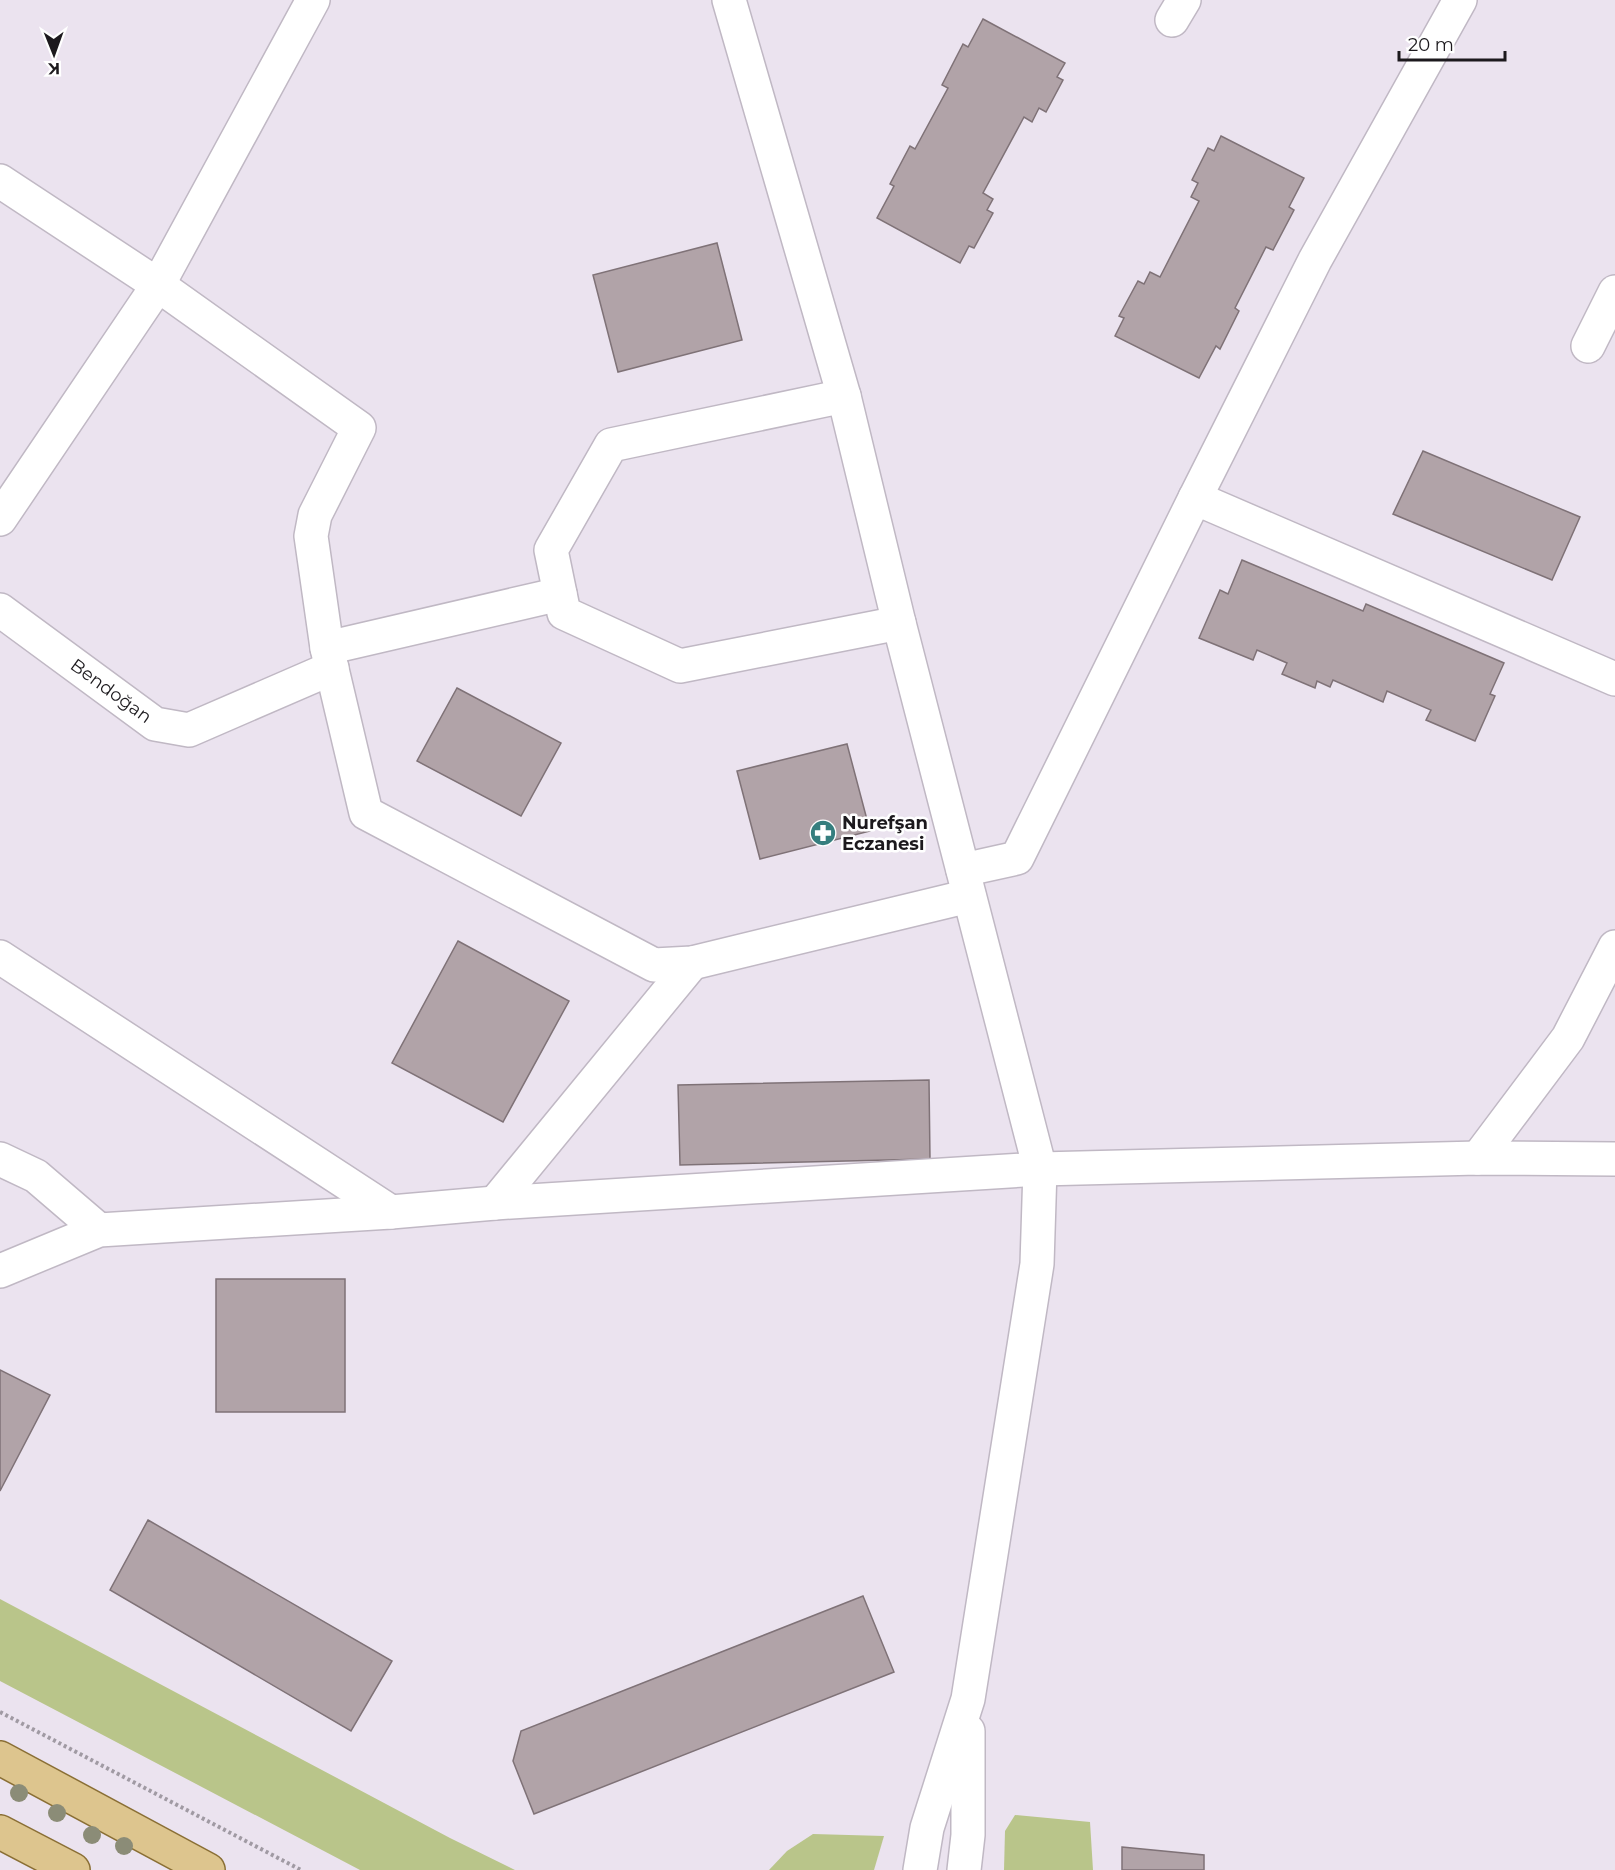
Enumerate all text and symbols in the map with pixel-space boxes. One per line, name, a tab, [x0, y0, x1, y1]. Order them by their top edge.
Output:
north arrow	[24, 24, 84, 84]
scale bar	[1399, 24, 1506, 62]
text: 20 m	[1408, 34, 1454, 56]
text: K	[47, 59, 60, 78]
street label: Bendoğan	[66, 654, 156, 728]
place label: Nurefşan Eczanesi	[842, 812, 928, 855]
pharmacy icon: Nurefşan Eczanesi	[808, 818, 838, 848]

